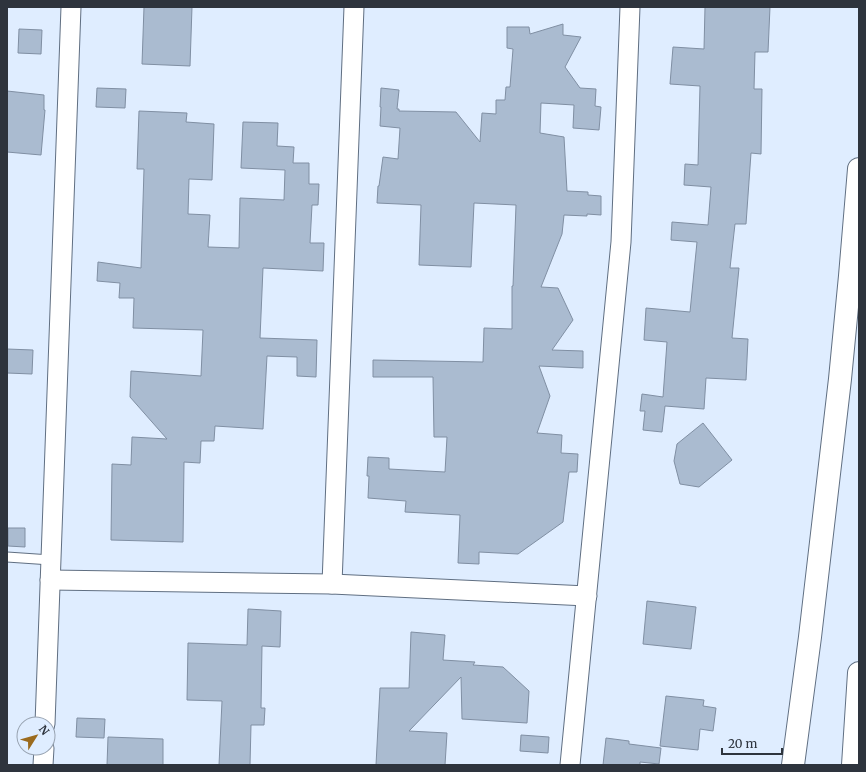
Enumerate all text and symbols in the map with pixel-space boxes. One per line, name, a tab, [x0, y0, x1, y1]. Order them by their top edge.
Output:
north arrow	[16, 716, 56, 756]
text: N	[36, 722, 52, 738]
scale bar	[722, 730, 782, 756]
text: 20 m	[728, 736, 757, 751]

